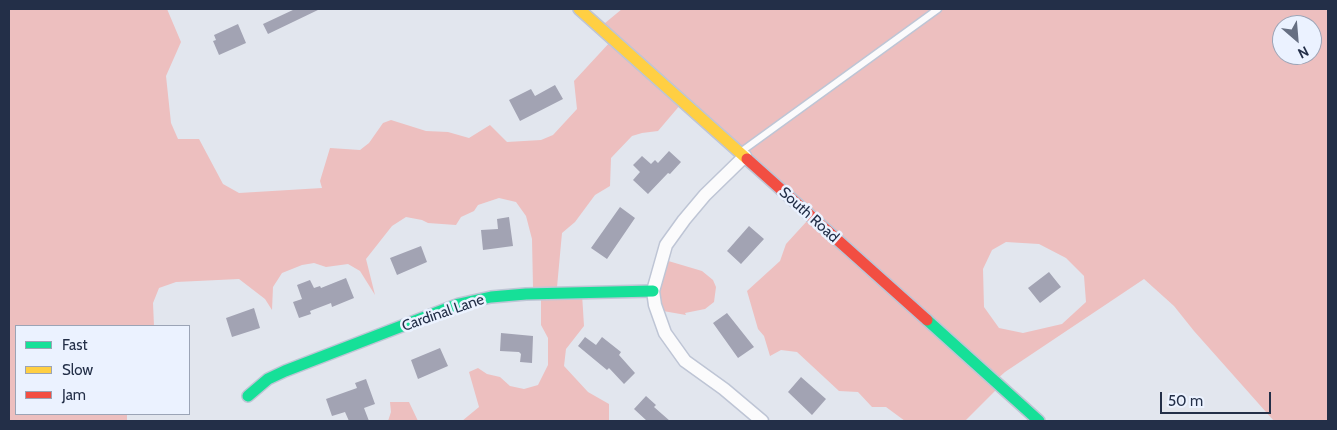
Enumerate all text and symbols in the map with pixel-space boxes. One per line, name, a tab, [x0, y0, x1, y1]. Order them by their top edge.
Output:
north arrow	[1272, 15, 1322, 65]
text: N	[1295, 42, 1312, 63]
street label: South Road	[775, 184, 843, 246]
street label: Cardinal Lane	[400, 291, 486, 335]
legend	[15, 325, 190, 415]
text: Fast	[62, 336, 87, 354]
text: Slow	[62, 361, 93, 379]
scale bar	[1162, 382, 1273, 414]
text: Jam	[62, 386, 86, 404]
text: 50 m	[1168, 392, 1203, 410]

